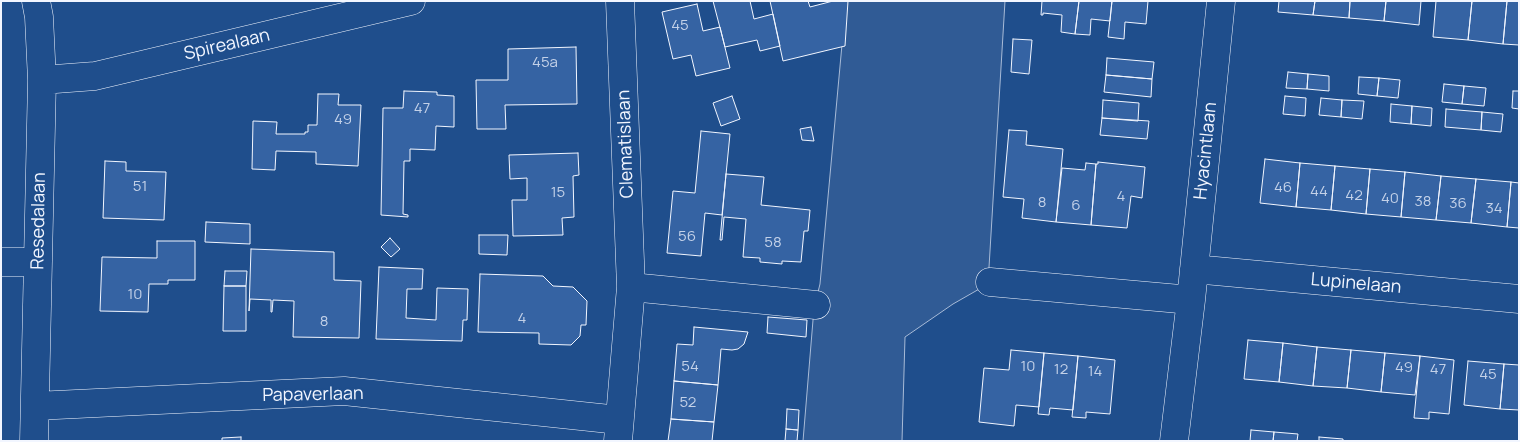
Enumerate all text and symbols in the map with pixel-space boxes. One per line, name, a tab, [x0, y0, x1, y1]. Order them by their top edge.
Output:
house number: 45	[671, 17, 689, 35]
street label: Spirealaan	[182, 25, 272, 65]
house number: 45a	[532, 54, 558, 72]
street label: Clematislaan	[613, 89, 639, 199]
house number: 47	[414, 100, 430, 118]
street label: Hyacintlaan	[1190, 101, 1222, 201]
house number: 49	[334, 111, 352, 129]
street label: Resedalaan	[27, 172, 51, 270]
house number: 51	[133, 178, 147, 196]
house number: 46	[1274, 179, 1292, 197]
house number: 44	[1310, 183, 1328, 201]
house number: 15	[551, 184, 565, 202]
house number: 42	[1345, 187, 1363, 205]
house number: 4	[1117, 188, 1125, 206]
house number: 40	[1381, 190, 1399, 208]
house number: 38	[1414, 193, 1432, 211]
house number: 8	[1038, 194, 1046, 212]
house number: 36	[1449, 195, 1467, 213]
house number: 6	[1071, 197, 1081, 215]
house number: 34	[1485, 200, 1503, 218]
house number: 56	[678, 228, 696, 246]
house number: 58	[764, 234, 782, 252]
street label: Lupinelaan	[1310, 269, 1402, 299]
house number: 10	[128, 286, 142, 304]
house number: 4	[518, 310, 526, 328]
house number: 8	[320, 313, 328, 331]
house number: 54	[681, 358, 699, 376]
house number: 10	[1021, 358, 1035, 376]
house number: 49	[1395, 359, 1413, 377]
house number: 12	[1054, 361, 1068, 379]
house number: 47	[1430, 361, 1446, 379]
house number: 14	[1088, 363, 1102, 381]
house number: 45	[1479, 366, 1497, 384]
street label: Papaverlaan	[262, 383, 364, 407]
house number: 52	[680, 394, 696, 412]

